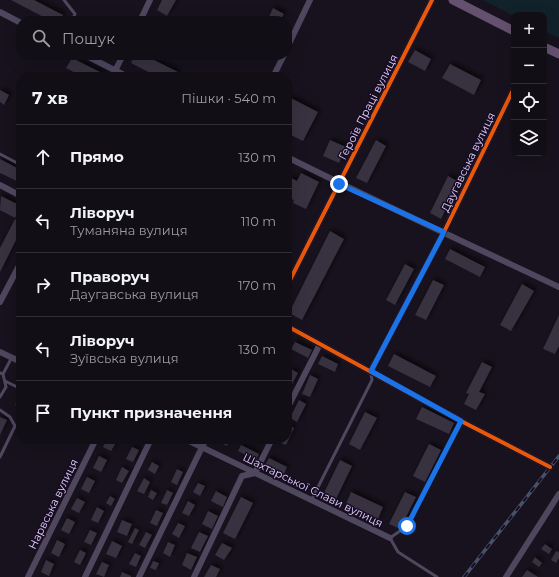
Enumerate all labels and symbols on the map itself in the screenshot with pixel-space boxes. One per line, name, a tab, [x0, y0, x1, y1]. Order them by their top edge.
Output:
street label: Героїв Праці вулиця	[335, 52, 401, 162]
street label: Даугавська вулиця	[438, 110, 498, 214]
route end	[330, 175, 348, 193]
street label: Шахтарської Слави вулиця	[241, 450, 385, 530]
street label: Нарвська вулиця	[25, 456, 81, 552]
route start	[398, 517, 416, 535]

